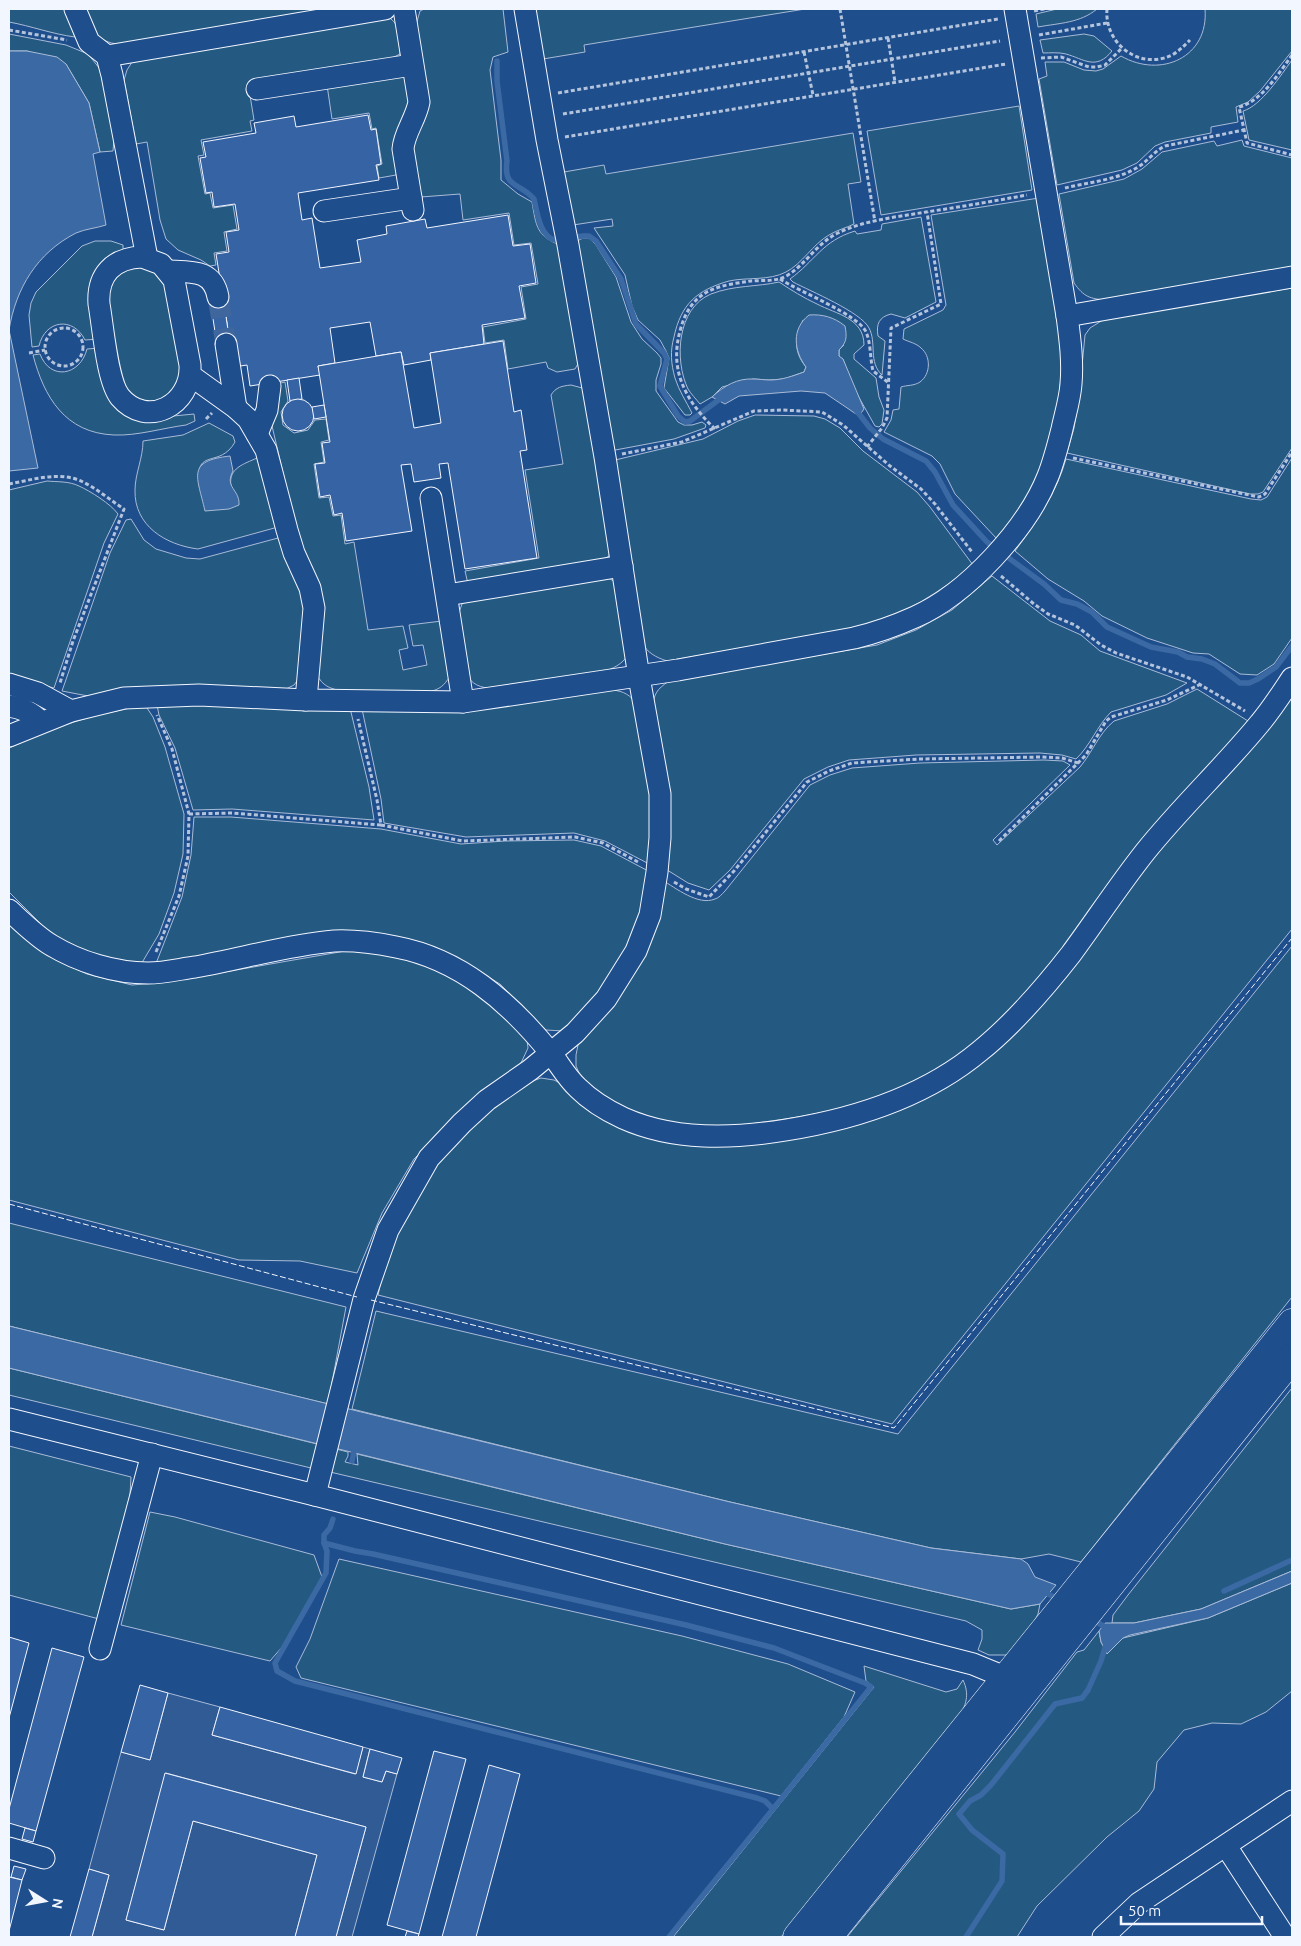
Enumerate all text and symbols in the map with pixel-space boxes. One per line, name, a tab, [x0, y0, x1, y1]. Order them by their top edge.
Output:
north arrow	[20, 1876, 70, 1926]
scale bar	[1121, 1894, 1262, 1926]
text: N	[49, 1897, 67, 1910]
text: 50 m	[1128, 1902, 1161, 1919]

